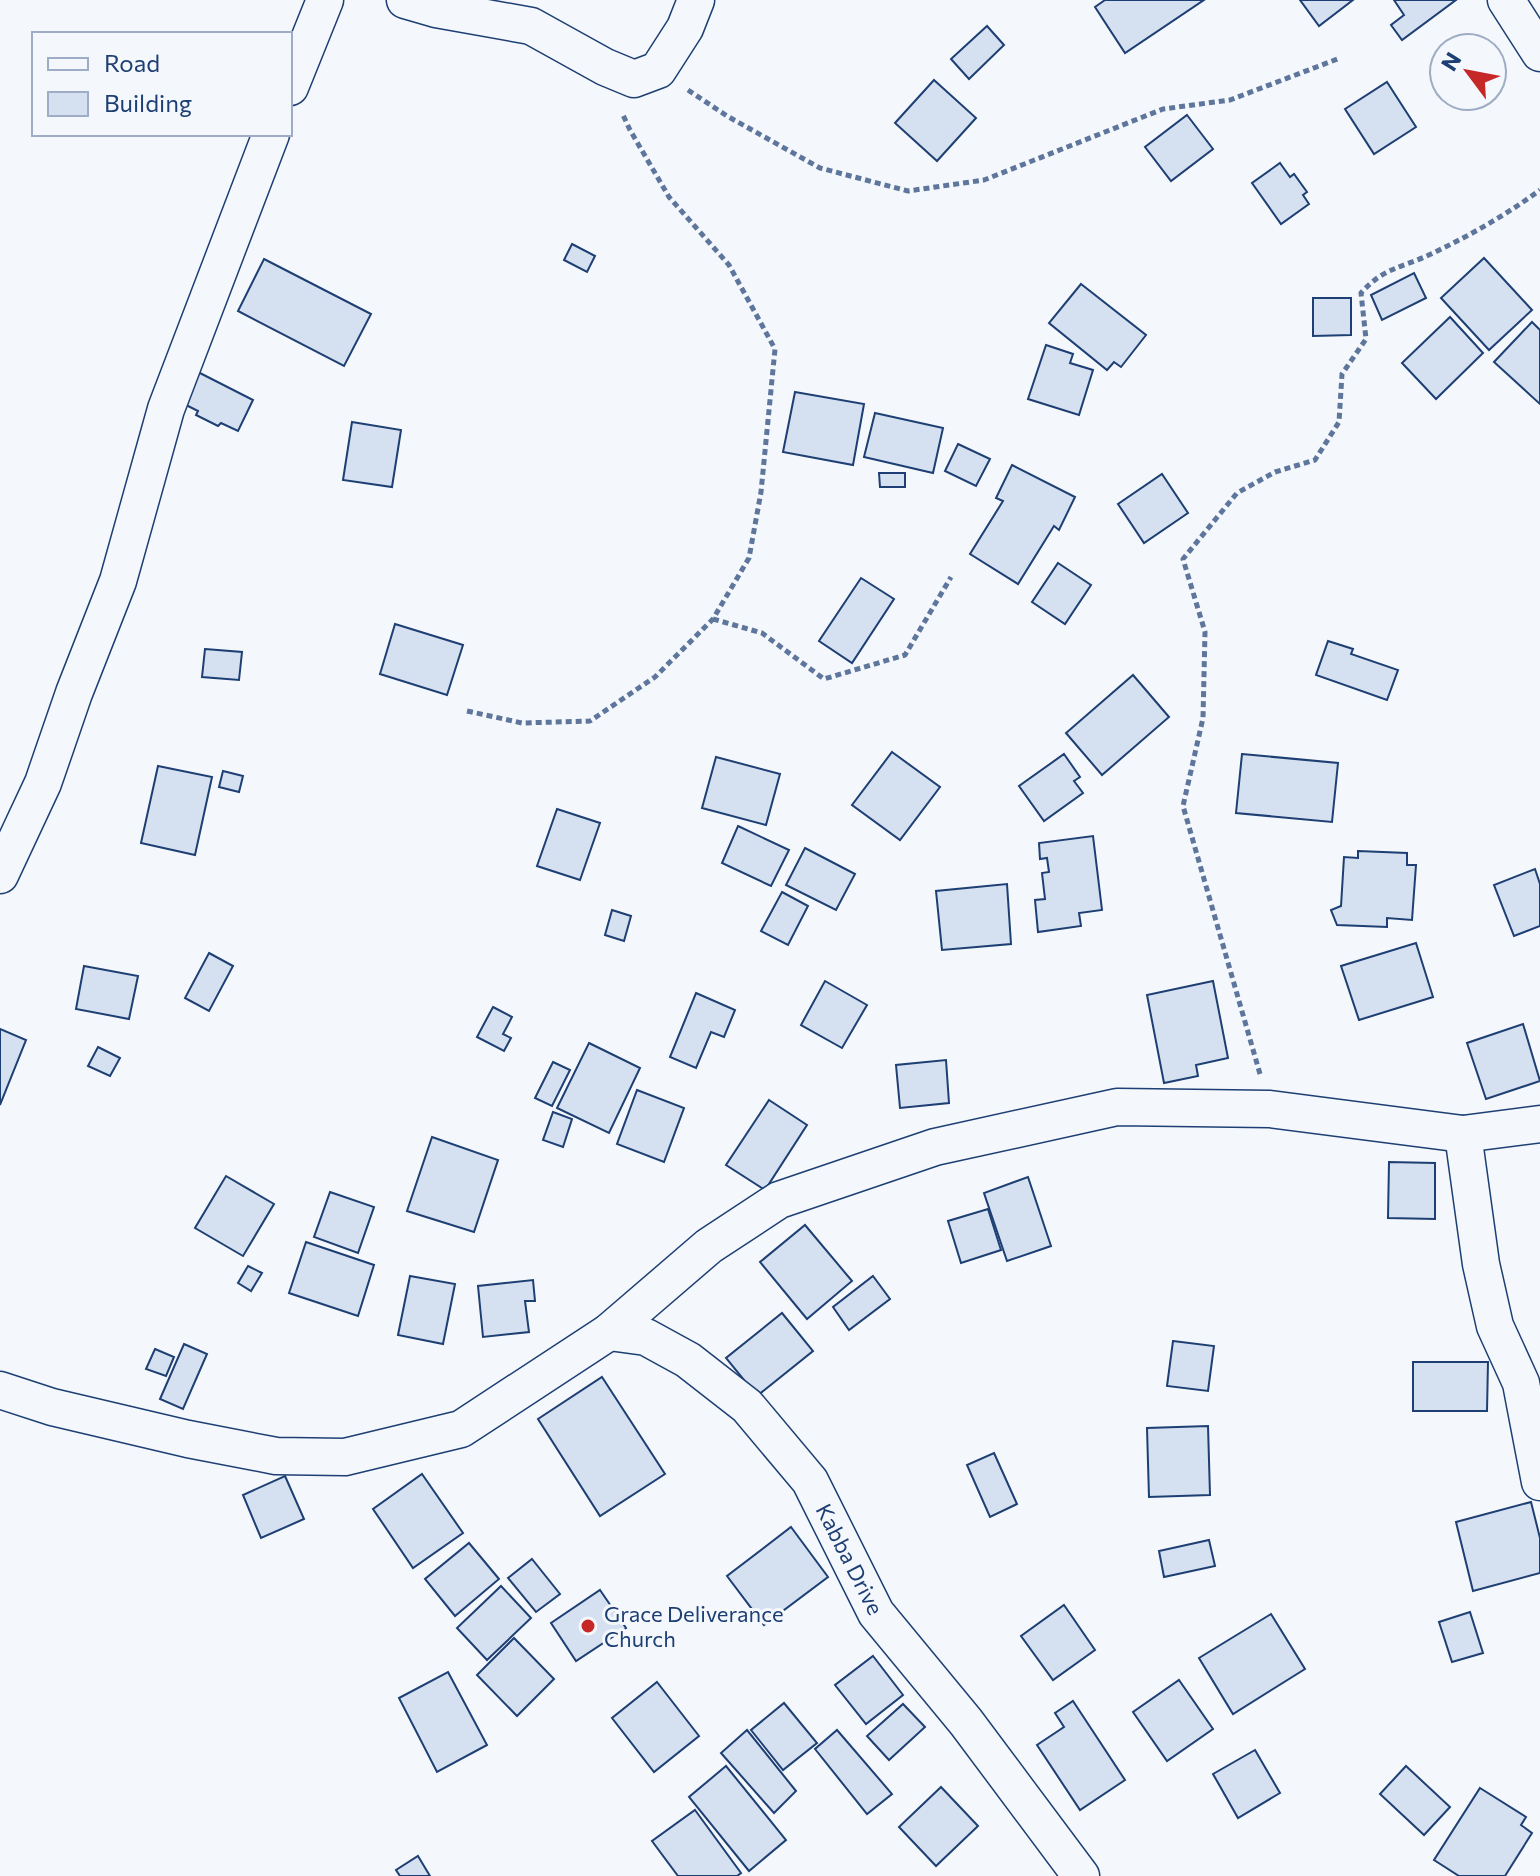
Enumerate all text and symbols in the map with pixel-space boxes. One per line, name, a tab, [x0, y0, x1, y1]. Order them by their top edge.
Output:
legend	[32, 32, 292, 136]
north arrow	[1428, 32, 1508, 112]
text: N	[1435, 47, 1466, 75]
text: Road	[104, 48, 160, 77]
text: Building	[104, 88, 192, 117]
street label: Kabba Drive	[810, 1499, 890, 1619]
place label: Grace Deliverance Church	[604, 1600, 784, 1652]
marker: Grace Deliverance Church	[579, 1617, 597, 1635]

